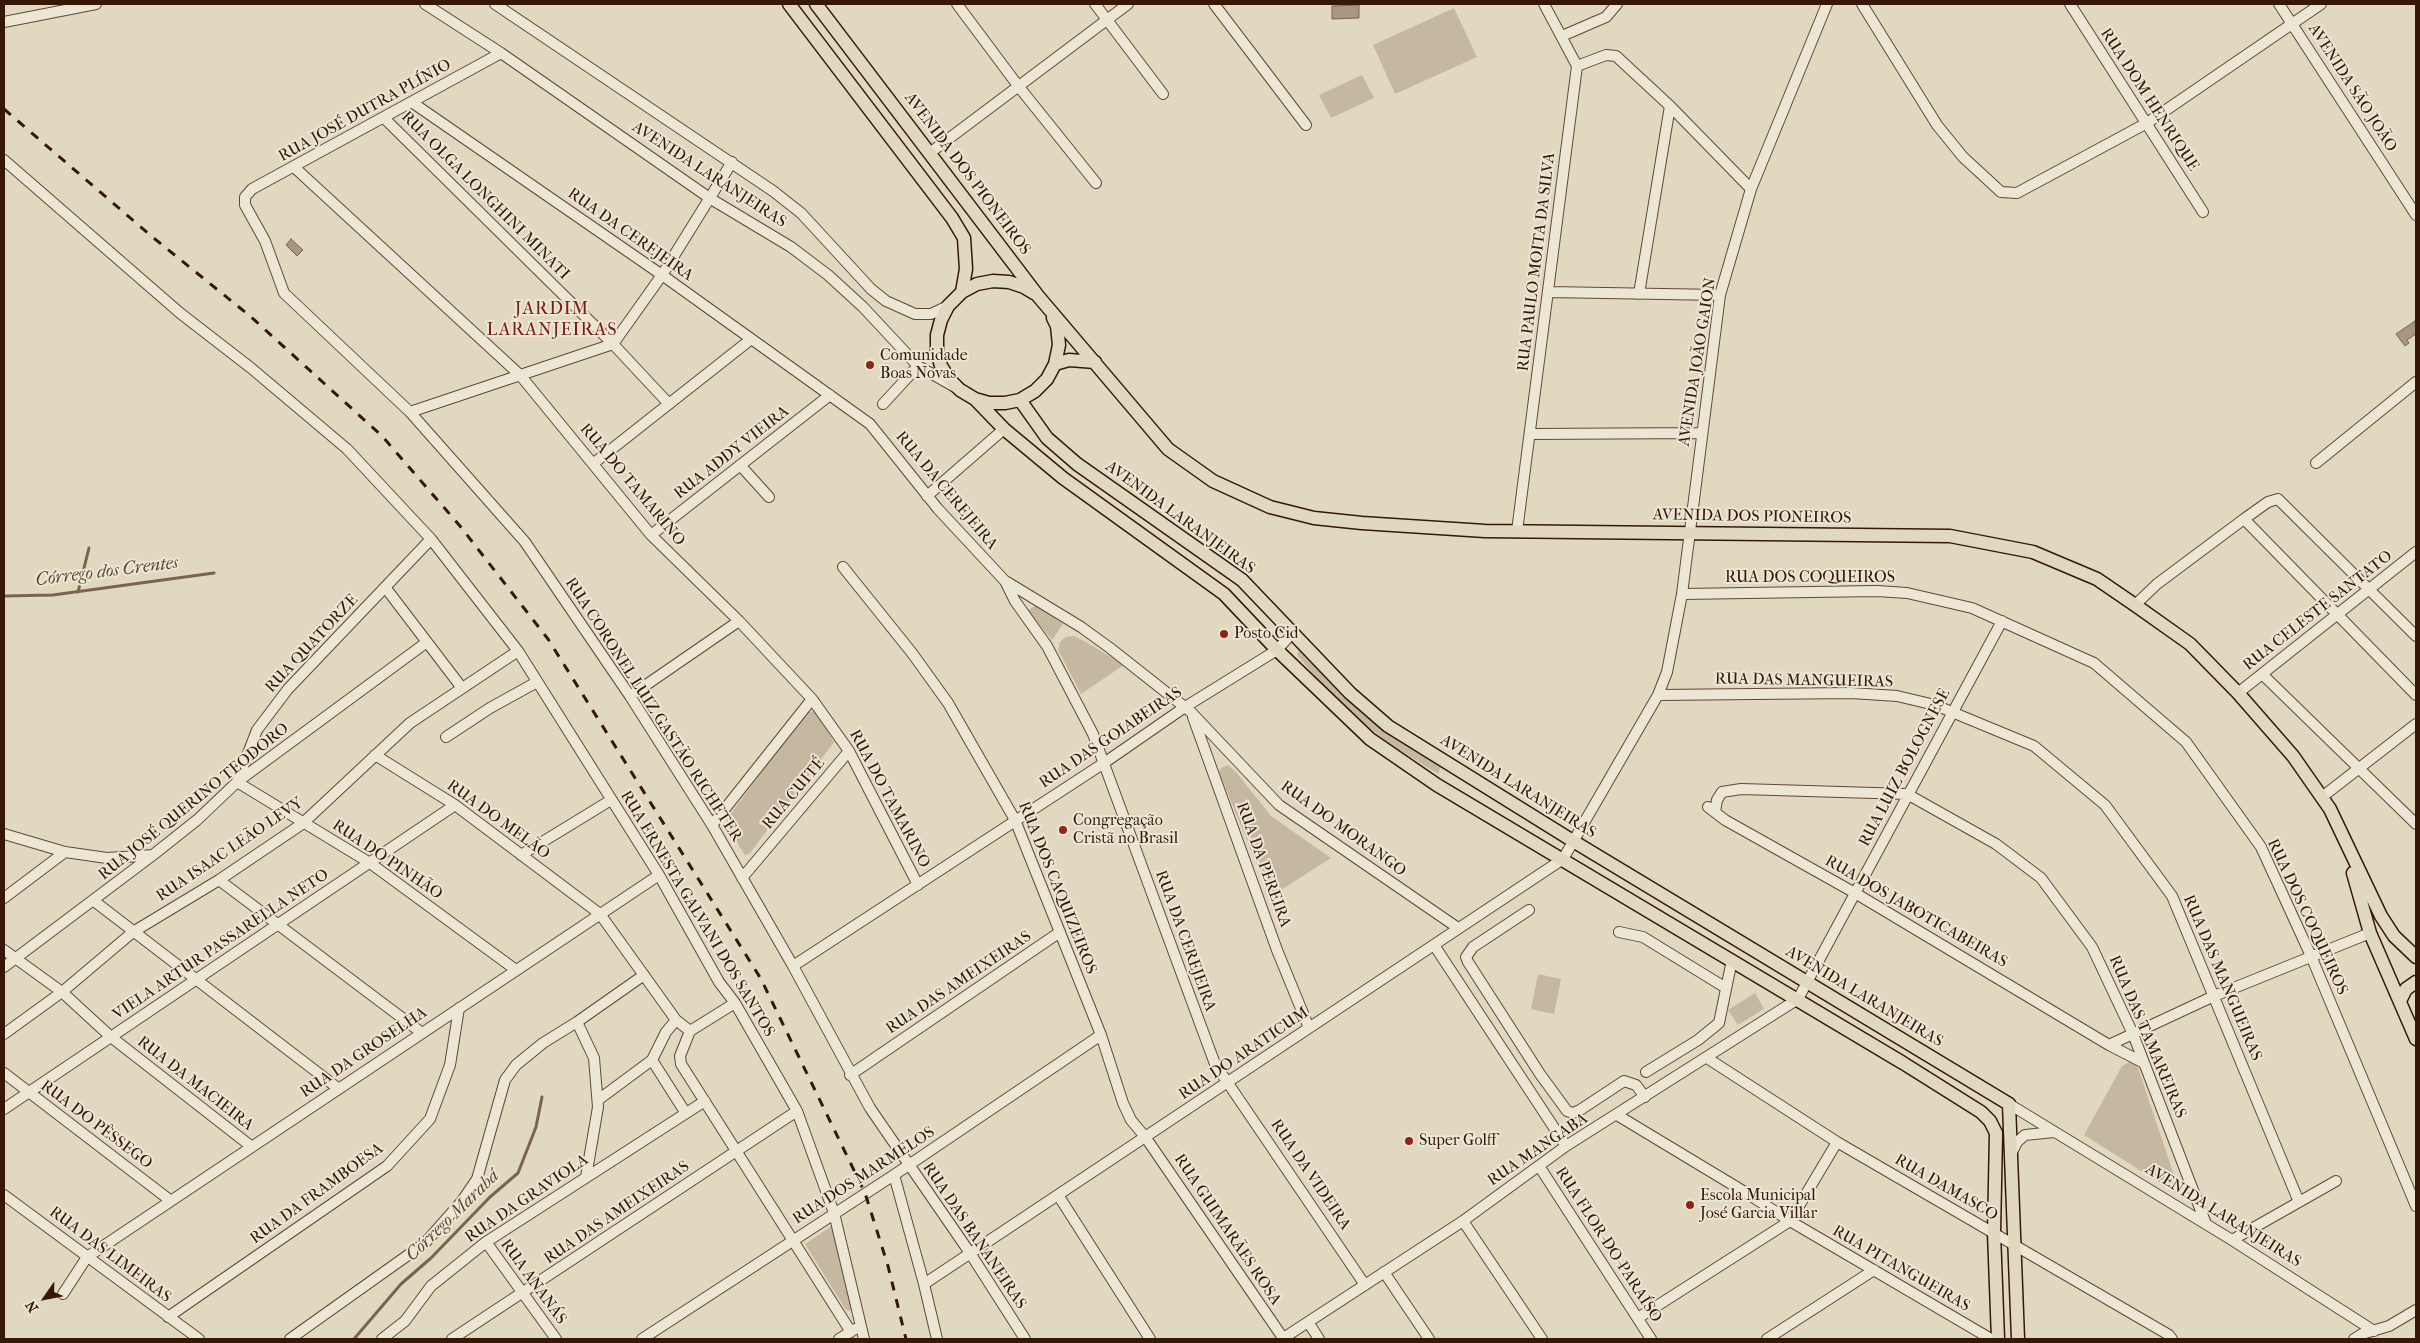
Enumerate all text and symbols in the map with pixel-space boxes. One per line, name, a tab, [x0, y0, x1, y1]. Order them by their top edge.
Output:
street label: AVENIDA SÃO JOÃO	[2303, 20, 2401, 156]
street label: RUA DOM HENRIQUE	[2096, 25, 2202, 175]
street label: RUA JOSÉ DUTRA PLÍNIO	[275, 56, 455, 166]
street label: AVENIDA DOS PIONEIROS	[900, 89, 1034, 259]
street label: RUA OLGA LONGHINI MINATI	[397, 108, 573, 284]
street label: AVENIDA LARANJEIRAS	[628, 118, 790, 232]
street label: RUA PAULO MOITA DA SILVA	[1514, 152, 1560, 372]
street label: RUA DA CEREJEIRA	[564, 184, 696, 286]
street label: AVENIDA JOÃO GAION	[1675, 276, 1721, 448]
district label: JARDIM LARANJEIRAS	[485, 299, 619, 342]
place label: Comunidade Boas Novas	[880, 346, 968, 384]
marker: Comunidade Boas Novas	[864, 359, 876, 371]
street label: RUA ADDY VIEIRA	[671, 402, 793, 504]
street label: RUA DO TAMARINO	[575, 420, 689, 550]
street label: RUA DA CEREJEIRA	[891, 428, 1001, 554]
street label: AVENIDA LARANJEIRAS	[1101, 457, 1259, 579]
street label: AVENIDA DOS PIONEIROS	[1653, 506, 1851, 528]
street label: RUA CELESTE SANTATO	[2240, 547, 2396, 675]
water label: Córrego dos Crentes	[34, 553, 180, 591]
street label: RUA DOS COQUEIROS	[1725, 568, 1895, 588]
street label: RUA CORONEL LUIZ GASTÃO RICHETER	[560, 574, 746, 846]
street label: RUA QUATORZE	[262, 591, 362, 697]
place label: Posto Cid	[1234, 624, 1299, 644]
marker: Posto Cid	[1218, 628, 1230, 640]
street label: RUA DAS MANGUEIRAS	[1715, 670, 1893, 692]
street label: RUA DAS GOIABEIRAS	[1036, 683, 1186, 793]
street label: RUA LUIZ BOLOGNESE	[1855, 686, 1955, 850]
street label: RUA JOSÉ QUERINO TEODORO	[95, 719, 293, 885]
street label: RUA DO TAMARINO	[844, 727, 934, 871]
street label: AVENIDA LARANJEIRAS	[1436, 731, 1600, 843]
street label: RUA CUITÉ	[759, 754, 829, 834]
street label: RUA DO MELÃO	[443, 776, 553, 864]
street label: RUA DO MORANGO	[1276, 777, 1410, 881]
street label: RUA ERNESTA GALVANI DOS SANTOS	[616, 787, 778, 1041]
street label: RUA ISAAC LEÃO LEVY	[153, 794, 307, 906]
street label: RUA DOS CAQUIZEIROS	[1014, 799, 1100, 977]
street label: RUA DA PEREIRA	[1231, 800, 1295, 930]
place label: Congregação Cristã no Brasil	[1073, 811, 1178, 849]
street label: RUA DO PINHÃO	[328, 816, 446, 904]
marker: Congregação Cristã no Brasil	[1057, 824, 1069, 836]
street label: RUA DOS COQUEIROS	[2262, 836, 2352, 998]
street label: RUA DOS JABOTICABEIRAS	[1821, 852, 2011, 972]
street label: VIELA ARTUR PASSARELLA NETO	[109, 865, 333, 1025]
street label: RUA DA CEREJEIRA	[1151, 868, 1219, 1014]
street label: RUA DAS MANGUEIRAS	[2178, 892, 2266, 1064]
street label: RUA DAS AMEIXEIRAS	[883, 927, 1035, 1039]
street label: AVENIDA LARANJEIRAS	[1782, 942, 1946, 1052]
street label: RUA DAS TAMAREIRAS	[2104, 953, 2190, 1121]
street label: RUA DA GROSELHA	[297, 1003, 431, 1103]
street label: RUA DO ARATICUM	[1176, 1003, 1312, 1105]
street label: RUA DA MACIEIRA	[133, 1033, 257, 1135]
street label: RUA DO PÊSSEGO	[36, 1077, 156, 1173]
street label: RUA MANGABA	[1484, 1109, 1592, 1191]
street label: RUA DA VIDEIRA	[1266, 1116, 1354, 1234]
street label: RUA DOS MARMELOS	[789, 1123, 939, 1229]
place label: Super Golff	[1419, 1131, 1496, 1151]
marker: Super Golff	[1403, 1135, 1415, 1147]
street label: RUA DA FRAMBOESA	[247, 1139, 387, 1249]
street label: RUA DA GRAVIOLA	[462, 1151, 592, 1247]
street label: RUA GUIMARÃES ROSA	[1169, 1151, 1285, 1309]
street label: RUA DAMASCO	[1891, 1151, 2001, 1225]
street label: RUA DAS AMEIXEIRAS	[541, 1157, 693, 1269]
street label: RUA DAS BANANEIRAS	[918, 1159, 1030, 1313]
street label: AVENIDA LARANJEIRAS	[2141, 1160, 2305, 1272]
street label: RUA FLOR-DO-PARAÍSO	[1551, 1164, 1665, 1326]
water label: Córrego Marabá	[402, 1166, 504, 1266]
place label: Escola Municipal José Garcia Villar	[1700, 1186, 1817, 1224]
marker: Escola Municipal José Garcia Villar	[1684, 1199, 1696, 1211]
street label: RUA DAS LIMEIRAS	[45, 1203, 175, 1307]
street label: RUA PITANGUEIRAS	[1829, 1222, 1973, 1316]
street label: RUA ANANÁS	[496, 1236, 570, 1328]
north arrow	[20, 1273, 70, 1323]
text: N	[22, 1297, 42, 1316]

